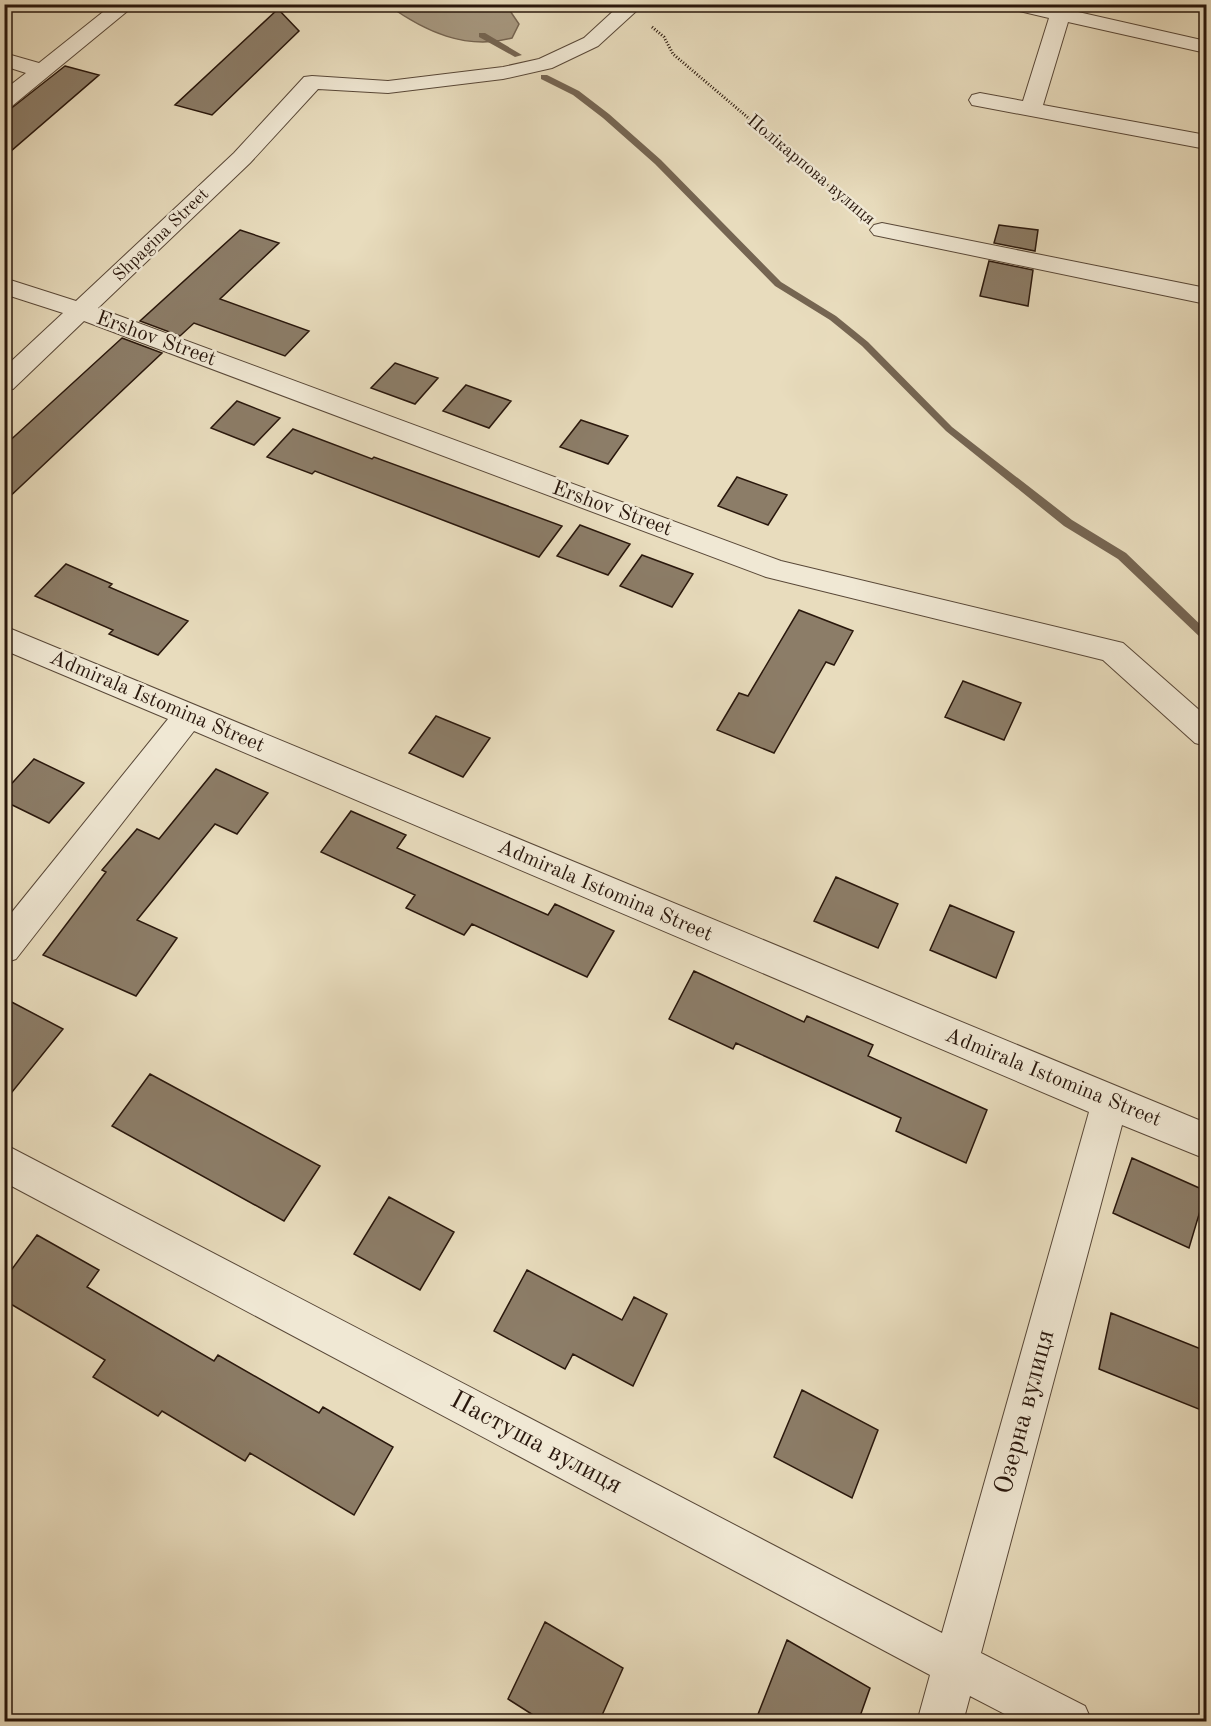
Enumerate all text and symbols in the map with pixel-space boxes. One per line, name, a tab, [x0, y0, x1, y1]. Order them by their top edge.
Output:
street label: Полікарпова вулиця	[744, 111, 878, 229]
street label: Shpagina Street	[110, 185, 212, 285]
street label: Ershov Street	[93, 308, 219, 370]
street label: Ershov Street	[549, 478, 675, 540]
street label: Admirala Istomina Street	[47, 647, 267, 757]
street label: Admirala Istomina Street	[495, 836, 715, 946]
street label: Admirala Istomina Street	[942, 1025, 1164, 1131]
street label: Озерна вулиця	[991, 1327, 1059, 1497]
street label: Пастуша вулиця	[446, 1387, 626, 1499]

